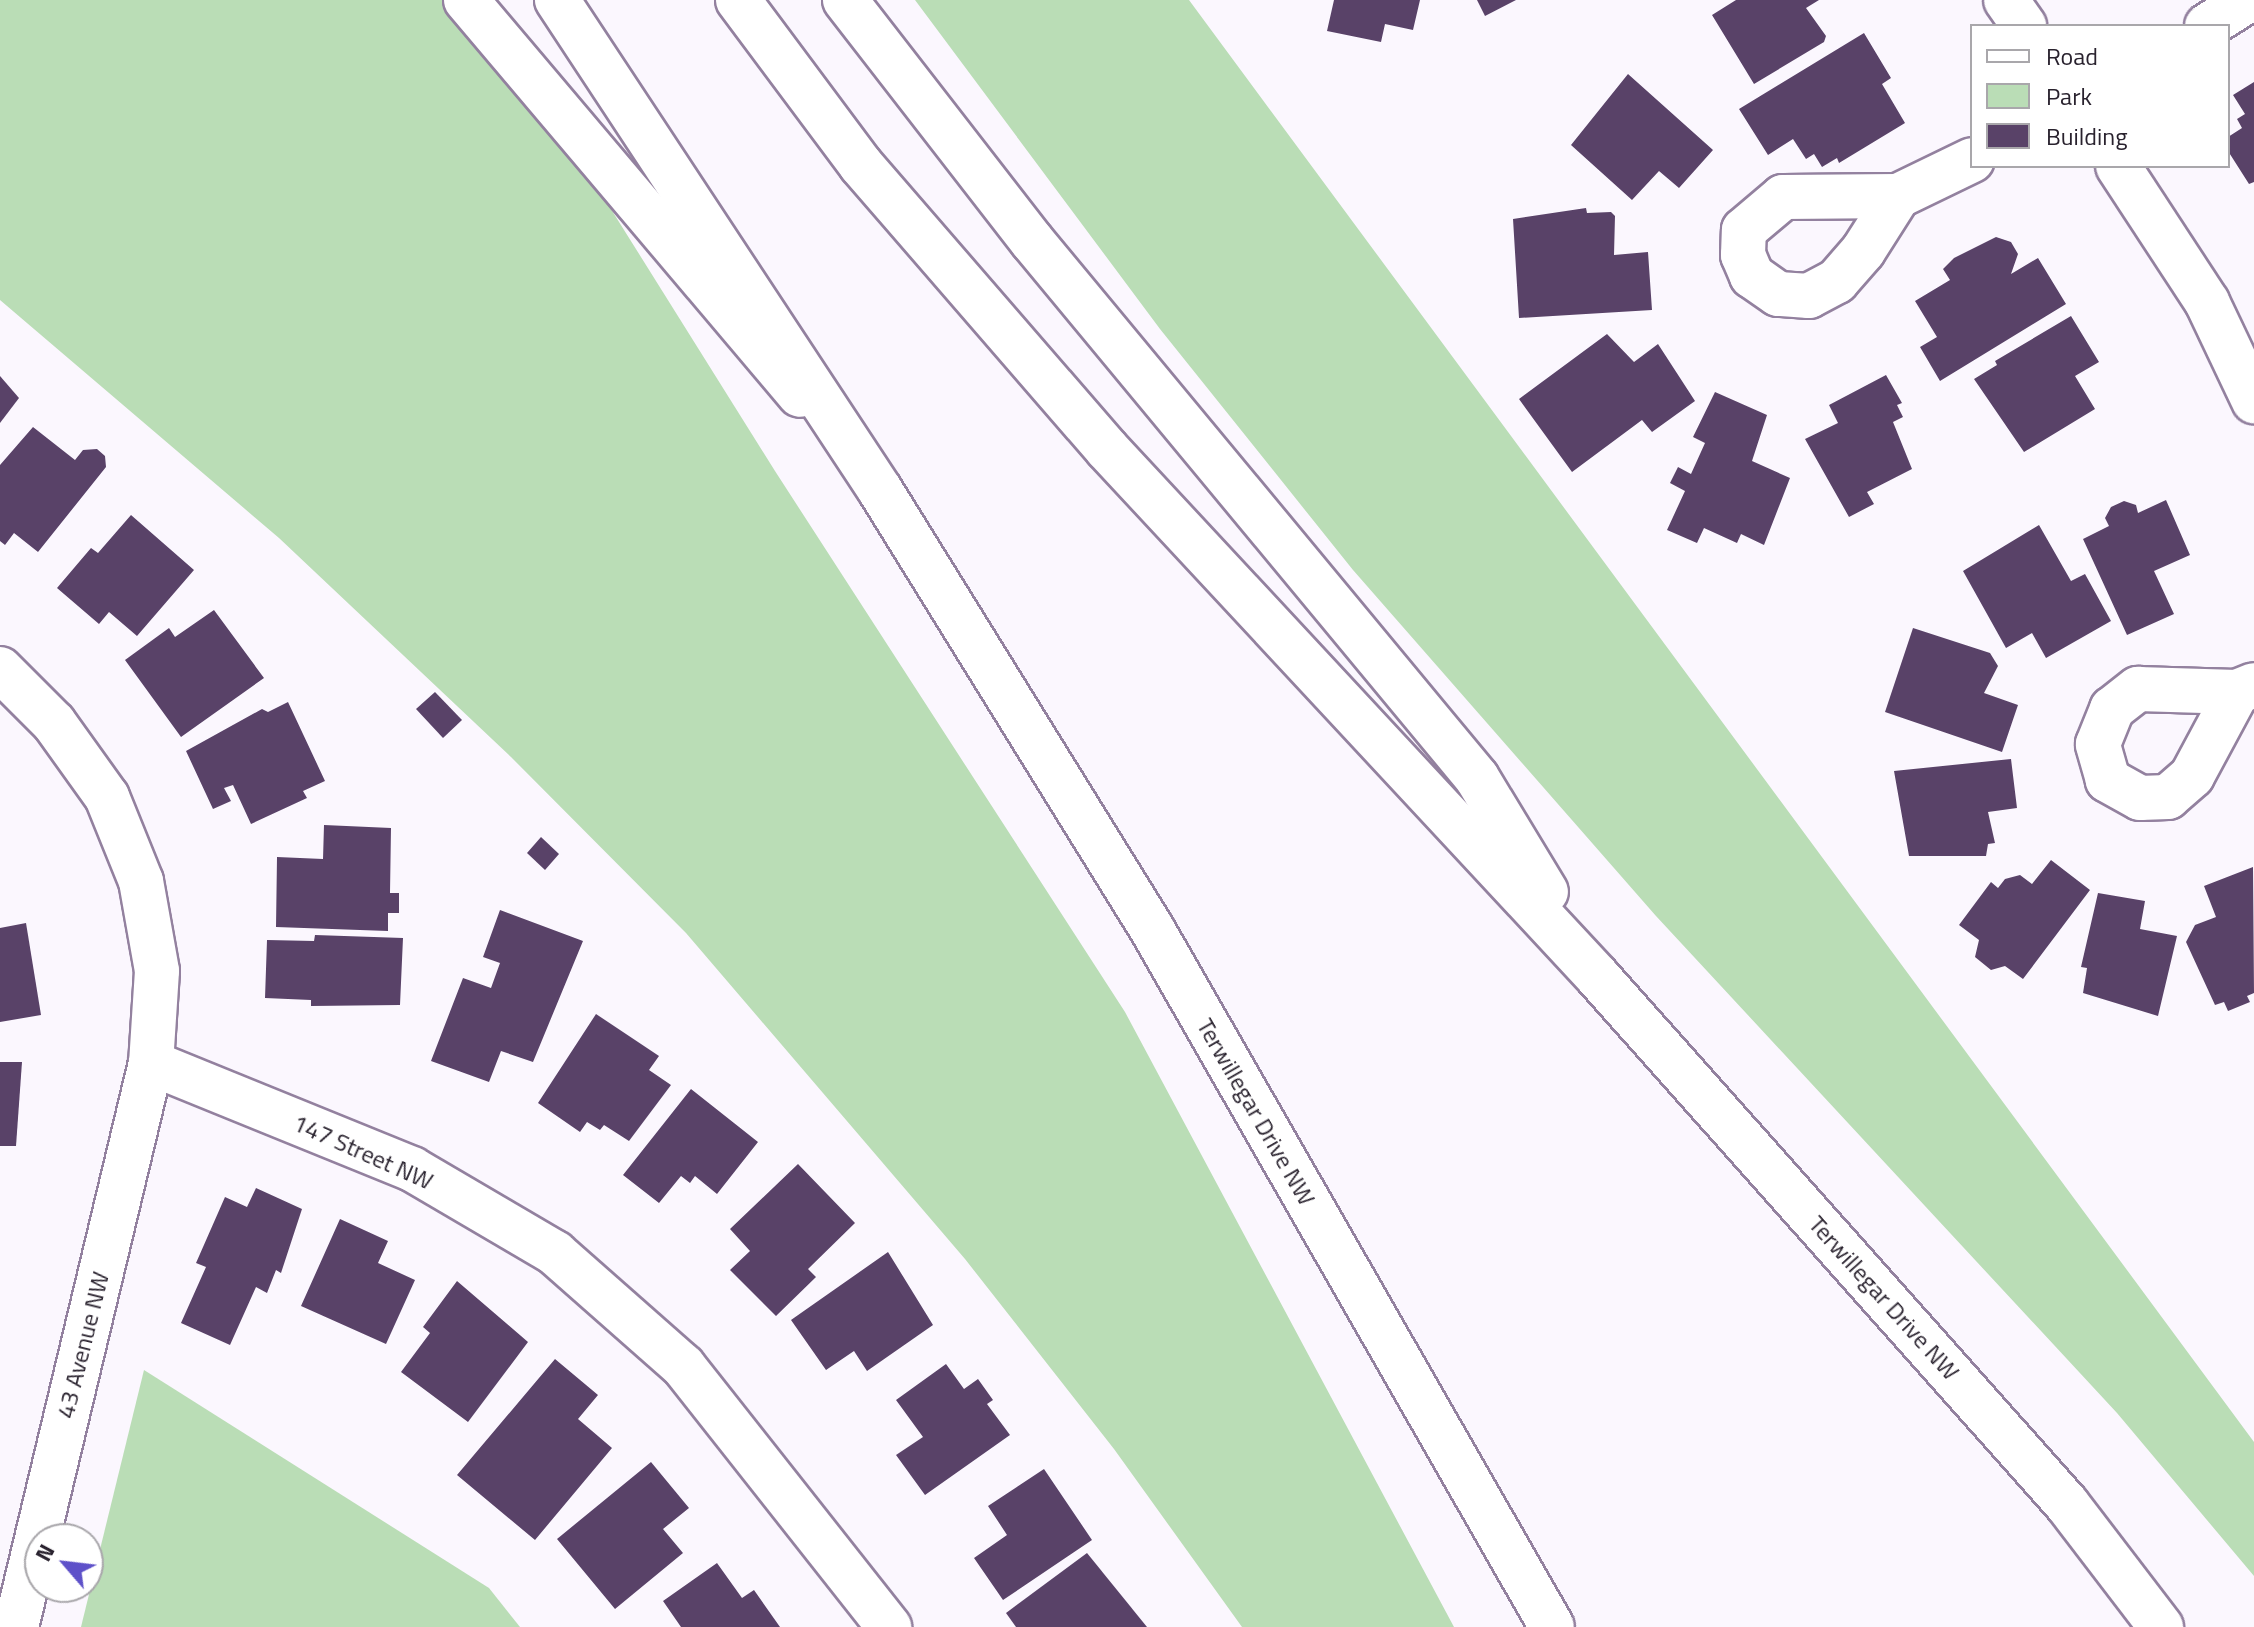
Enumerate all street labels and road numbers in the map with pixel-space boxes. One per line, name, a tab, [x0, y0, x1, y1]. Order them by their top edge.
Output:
street label: Terwillegar Drive NW	[1191, 1014, 1321, 1210]
street label: 147 Street NW	[289, 1108, 437, 1196]
street label: Terwillegar Drive NW	[1803, 1210, 1965, 1386]
street label: 43 Avenue NW	[51, 1269, 115, 1421]

